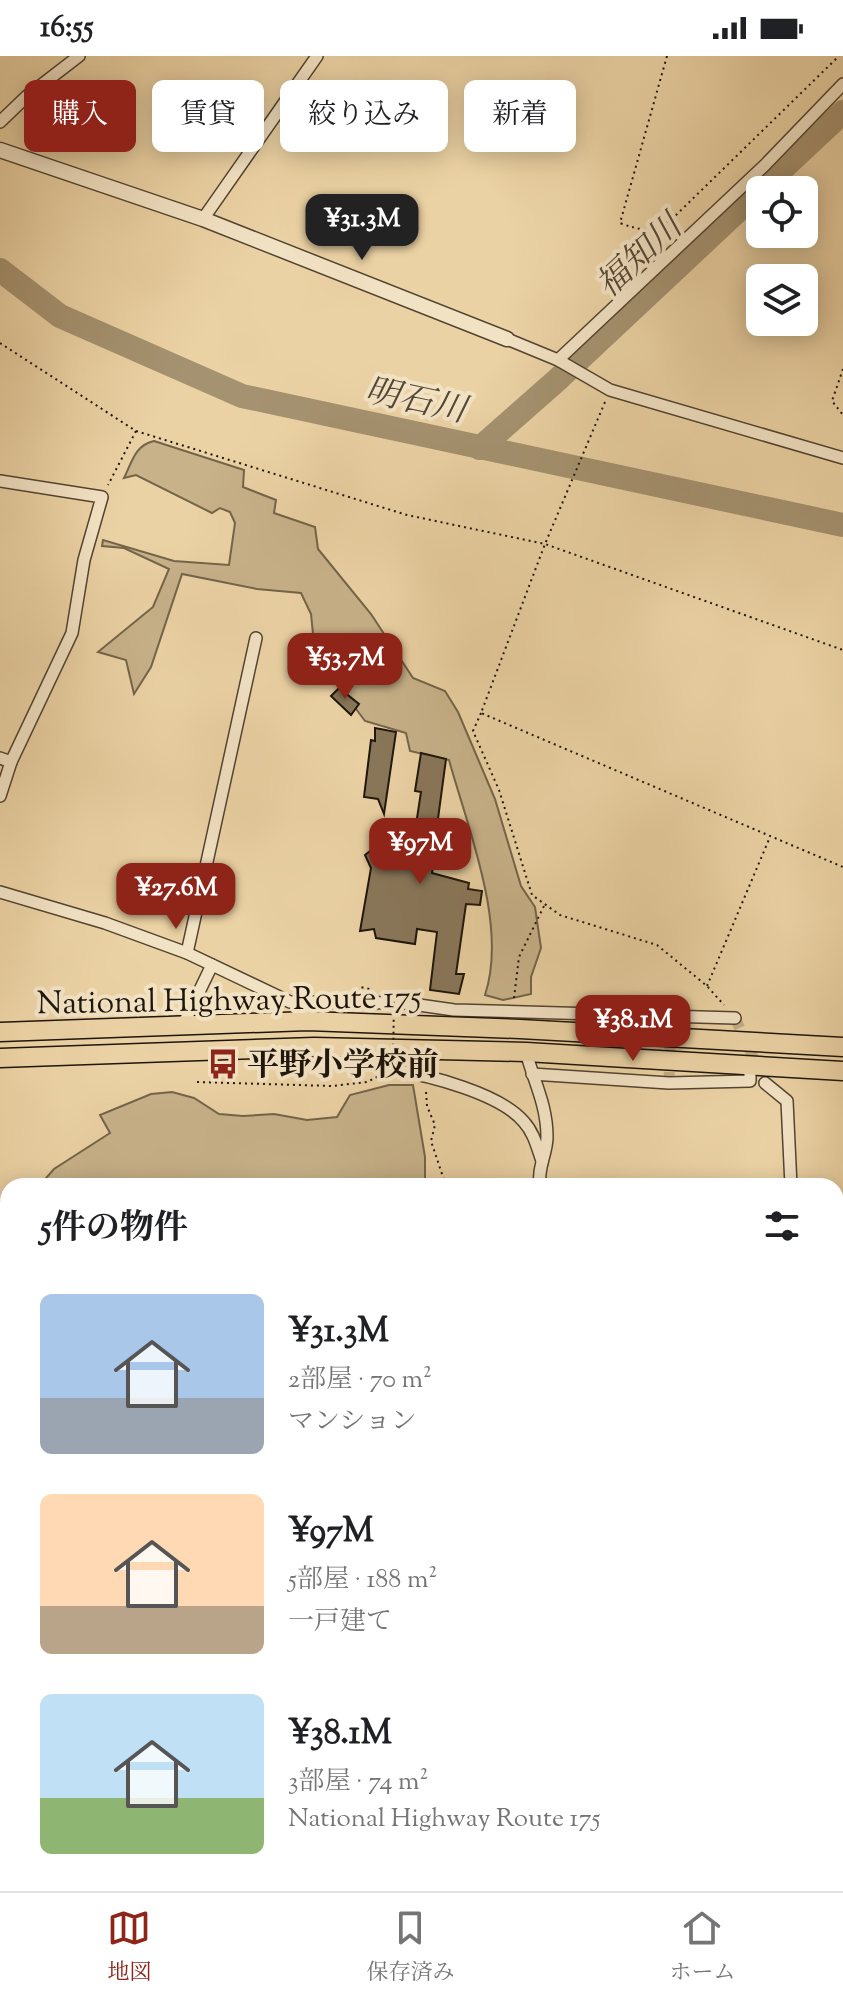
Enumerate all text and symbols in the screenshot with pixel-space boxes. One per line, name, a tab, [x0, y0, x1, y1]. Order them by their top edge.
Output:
text: 16:55	[40, 7, 93, 50]
chip: 購入	[24, 80, 136, 152]
chip: 賃貸	[152, 80, 264, 152]
chip: 絞り込み	[280, 80, 448, 152]
chip: 新着	[464, 80, 576, 152]
map controls	[746, 176, 818, 336]
button: locate	[746, 176, 818, 248]
pin: ¥31.3M	[297, 194, 427, 262]
text: ¥31.3M	[323, 201, 401, 238]
water label: 福知川	[586, 202, 697, 310]
button: layers	[746, 264, 818, 336]
water label: 明石川	[360, 368, 474, 438]
pin: ¥53.7M	[280, 633, 410, 701]
text: ¥53.7M	[305, 640, 385, 677]
pin: ¥97M	[373, 818, 467, 886]
text: ¥97M	[387, 825, 453, 862]
pin: ¥27.6M	[111, 863, 241, 931]
text: ¥27.6M	[134, 870, 218, 907]
street label: National Highway Route 175	[36, 976, 422, 1028]
pin: ¥38.1M	[568, 995, 698, 1063]
text: ¥38.1M	[593, 1002, 673, 1039]
place label: 平野小学校前	[247, 1044, 439, 1090]
bus stop icon: 平野小学校前	[206, 1047, 240, 1081]
icon: filters	[760, 1204, 804, 1248]
text: 5件の物件	[40, 1205, 188, 1254]
text: ¥31.3M	[288, 1308, 389, 1357]
icon: home	[104, 1326, 200, 1422]
text: 2部屋 · 70 m²	[288, 1362, 432, 1399]
text: マンション	[288, 1404, 417, 1441]
text: ¥97M	[288, 1508, 374, 1557]
icon: home	[104, 1526, 200, 1622]
text: 5部屋 · 188 m²	[288, 1562, 437, 1599]
text: 一戸建て	[288, 1604, 392, 1641]
text: ¥38.1M	[288, 1710, 392, 1759]
icon: home	[104, 1726, 200, 1822]
text: 3部屋 · 74 m²	[288, 1764, 428, 1801]
text: National Highway Route 175	[288, 1801, 600, 1838]
tab: 地図	[107, 1906, 152, 1990]
tab: 保存済み	[366, 1906, 455, 1990]
tab: ホーム	[669, 1906, 736, 1990]

